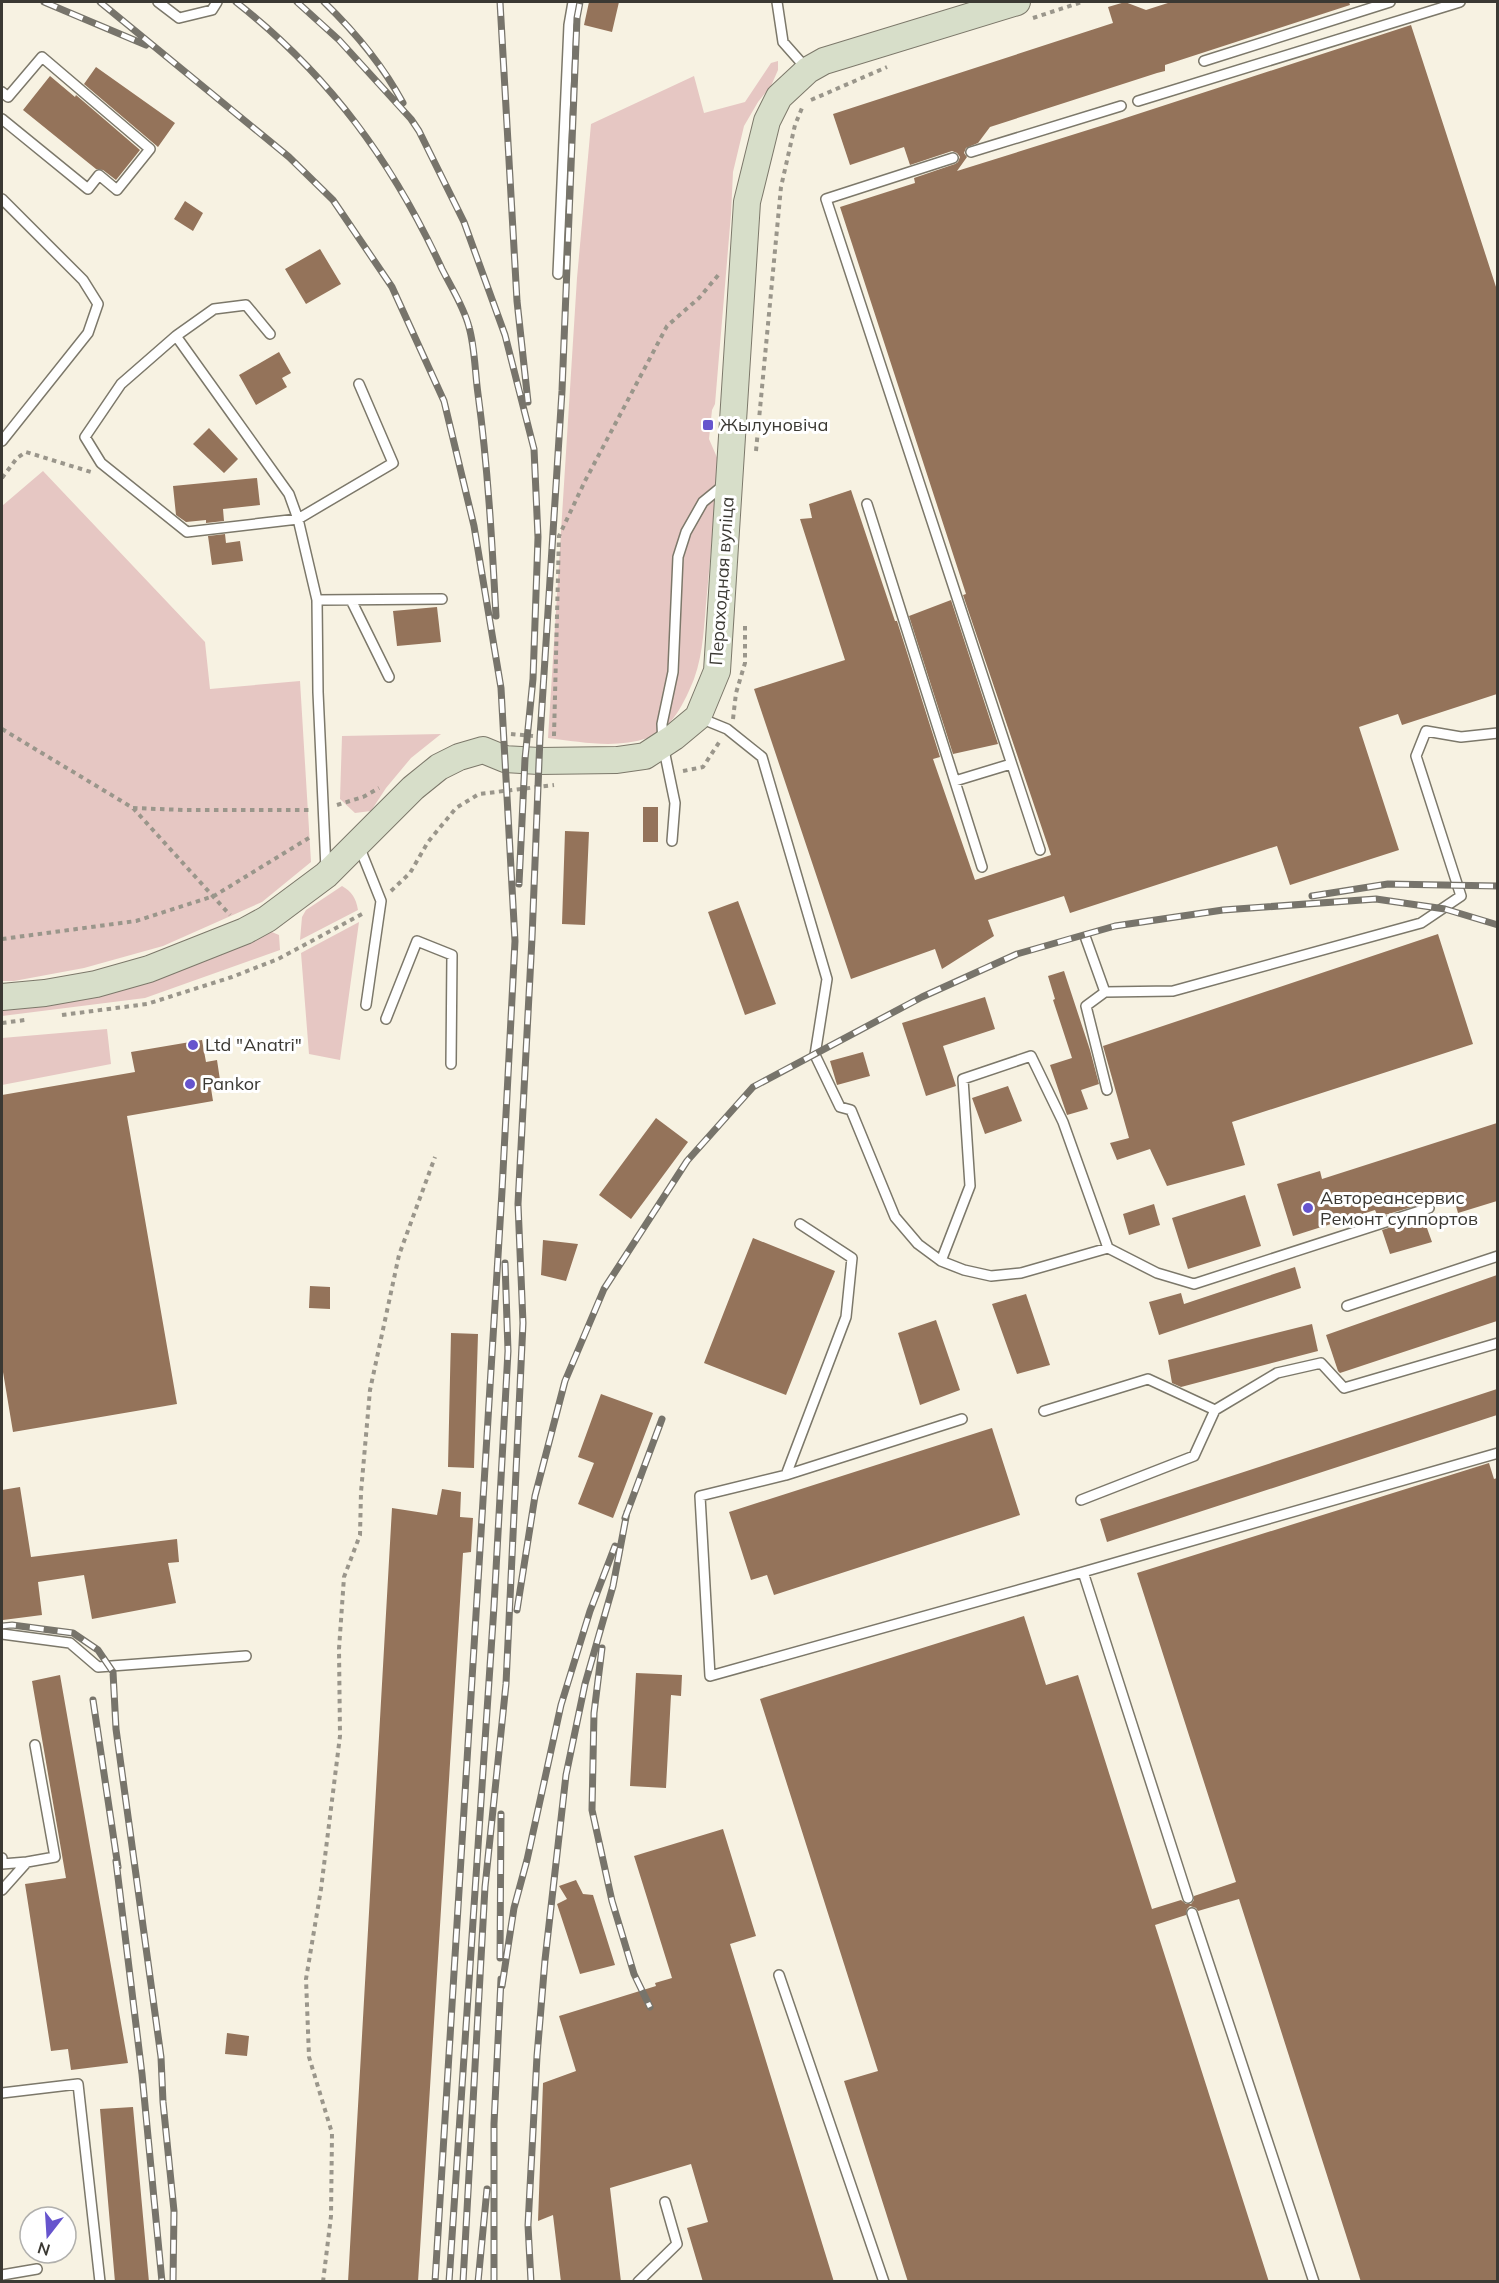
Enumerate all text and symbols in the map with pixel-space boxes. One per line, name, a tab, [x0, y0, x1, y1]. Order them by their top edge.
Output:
place label: Жылуновіча	[720, 413, 828, 436]
marker: Жылуновіча	[701, 418, 715, 432]
street label: Пераходная вуліца	[704, 496, 739, 666]
place label: Ltd "Anatri"	[205, 1033, 302, 1056]
marker: Ltd "Anatri"	[186, 1038, 200, 1052]
place label: Pankor	[202, 1072, 261, 1095]
marker: Pankor	[183, 1077, 197, 1091]
place label: Автореансервис Ремонт суппортов	[1320, 1186, 1478, 1230]
marker: Автореансервис Ремонт суппортов	[1301, 1201, 1315, 1215]
north arrow	[18, 2205, 78, 2265]
text: N	[35, 2238, 52, 2261]

